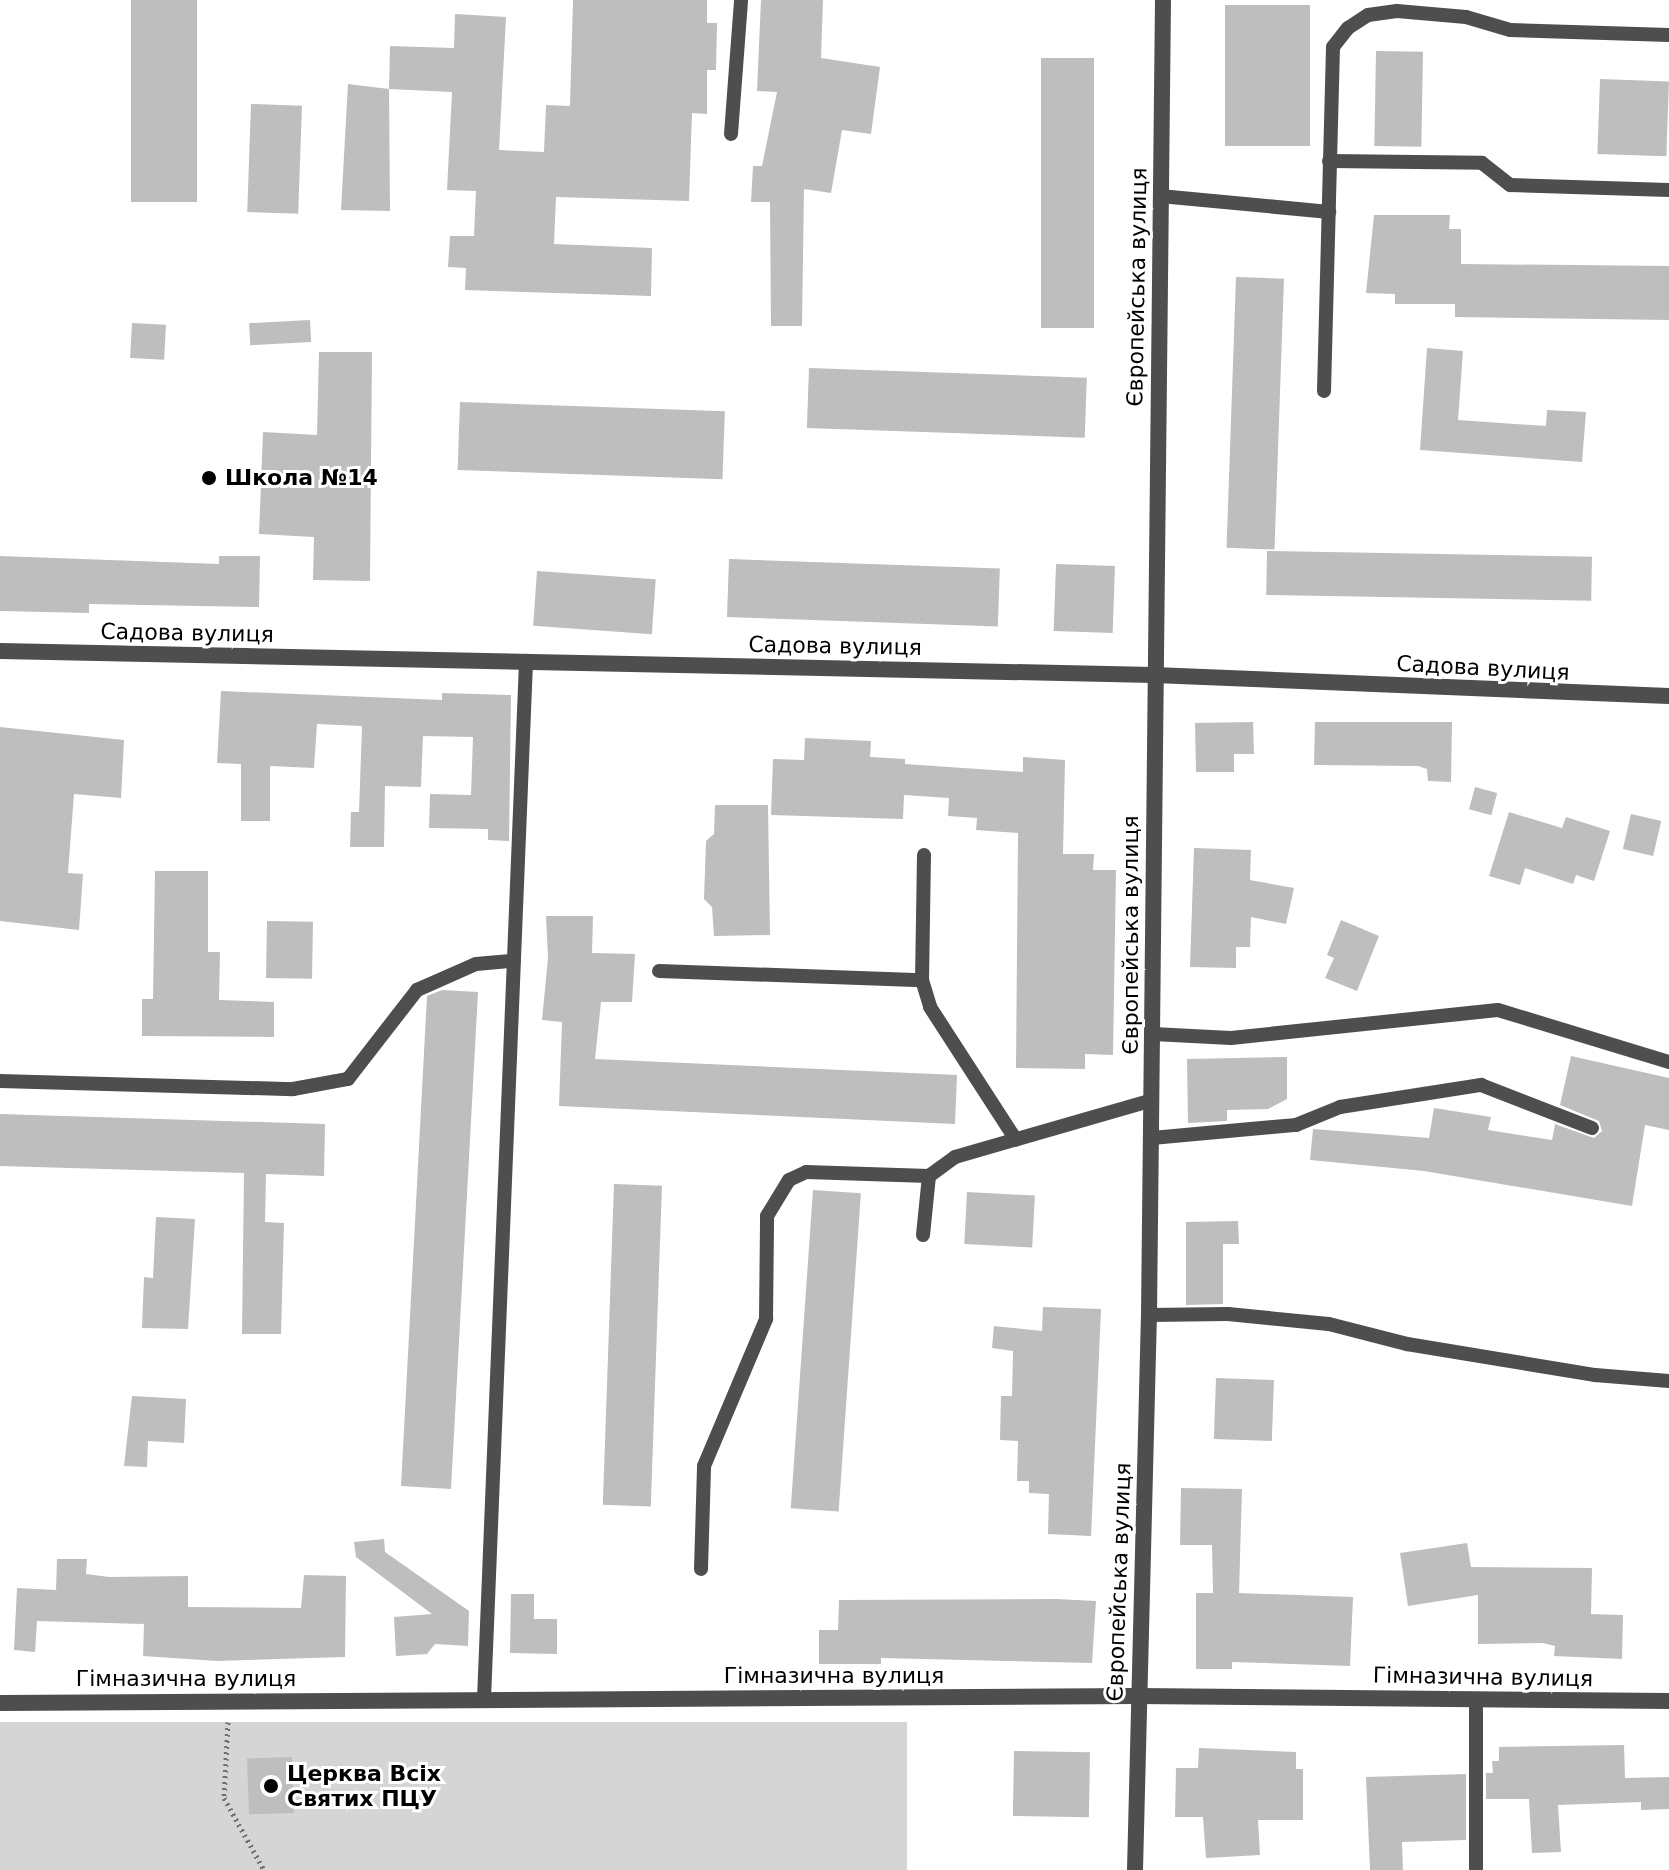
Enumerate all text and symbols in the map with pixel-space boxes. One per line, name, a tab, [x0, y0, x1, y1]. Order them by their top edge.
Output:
street label: Європейська вулиця	[1122, 167, 1152, 407]
place label: Школа №14	[225, 465, 378, 491]
marker: Школа №14	[200, 469, 218, 487]
street label: Садова вулиця	[100, 618, 274, 648]
street label: Садова вулиця	[748, 631, 922, 661]
street label: Садова вулиця	[1396, 650, 1570, 686]
street label: Європейська вулиця	[1118, 815, 1144, 1055]
street label: Європейська вулиця	[1102, 1462, 1136, 1702]
street label: Гімназична вулиця	[1373, 1662, 1593, 1692]
street label: Гімназична вулиця	[724, 1663, 944, 1689]
street label: Гімназична вулиця	[76, 1666, 296, 1692]
place label: Церква Всіх Святих ПЦУ	[287, 1760, 441, 1812]
marker: Церква Всіх Святих ПЦУ	[262, 1777, 280, 1795]

